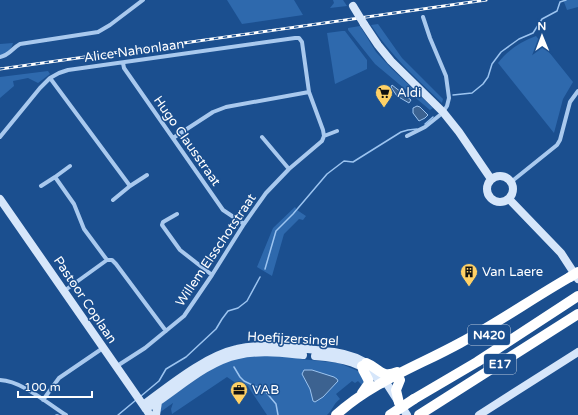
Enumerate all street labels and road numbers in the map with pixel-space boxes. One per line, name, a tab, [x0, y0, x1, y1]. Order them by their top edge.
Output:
street label: Alice Nahonlaan	[83, 36, 185, 66]
street label: Hugo Clausstraat	[150, 93, 224, 189]
street label: Willem Elsschotstraat	[172, 191, 260, 309]
street label: Pastoor Coplaan	[50, 253, 120, 347]
road number: N420	[468, 325, 510, 345]
street label: Hoefijzersingel	[247, 329, 339, 349]
road number: E17	[484, 354, 516, 374]

